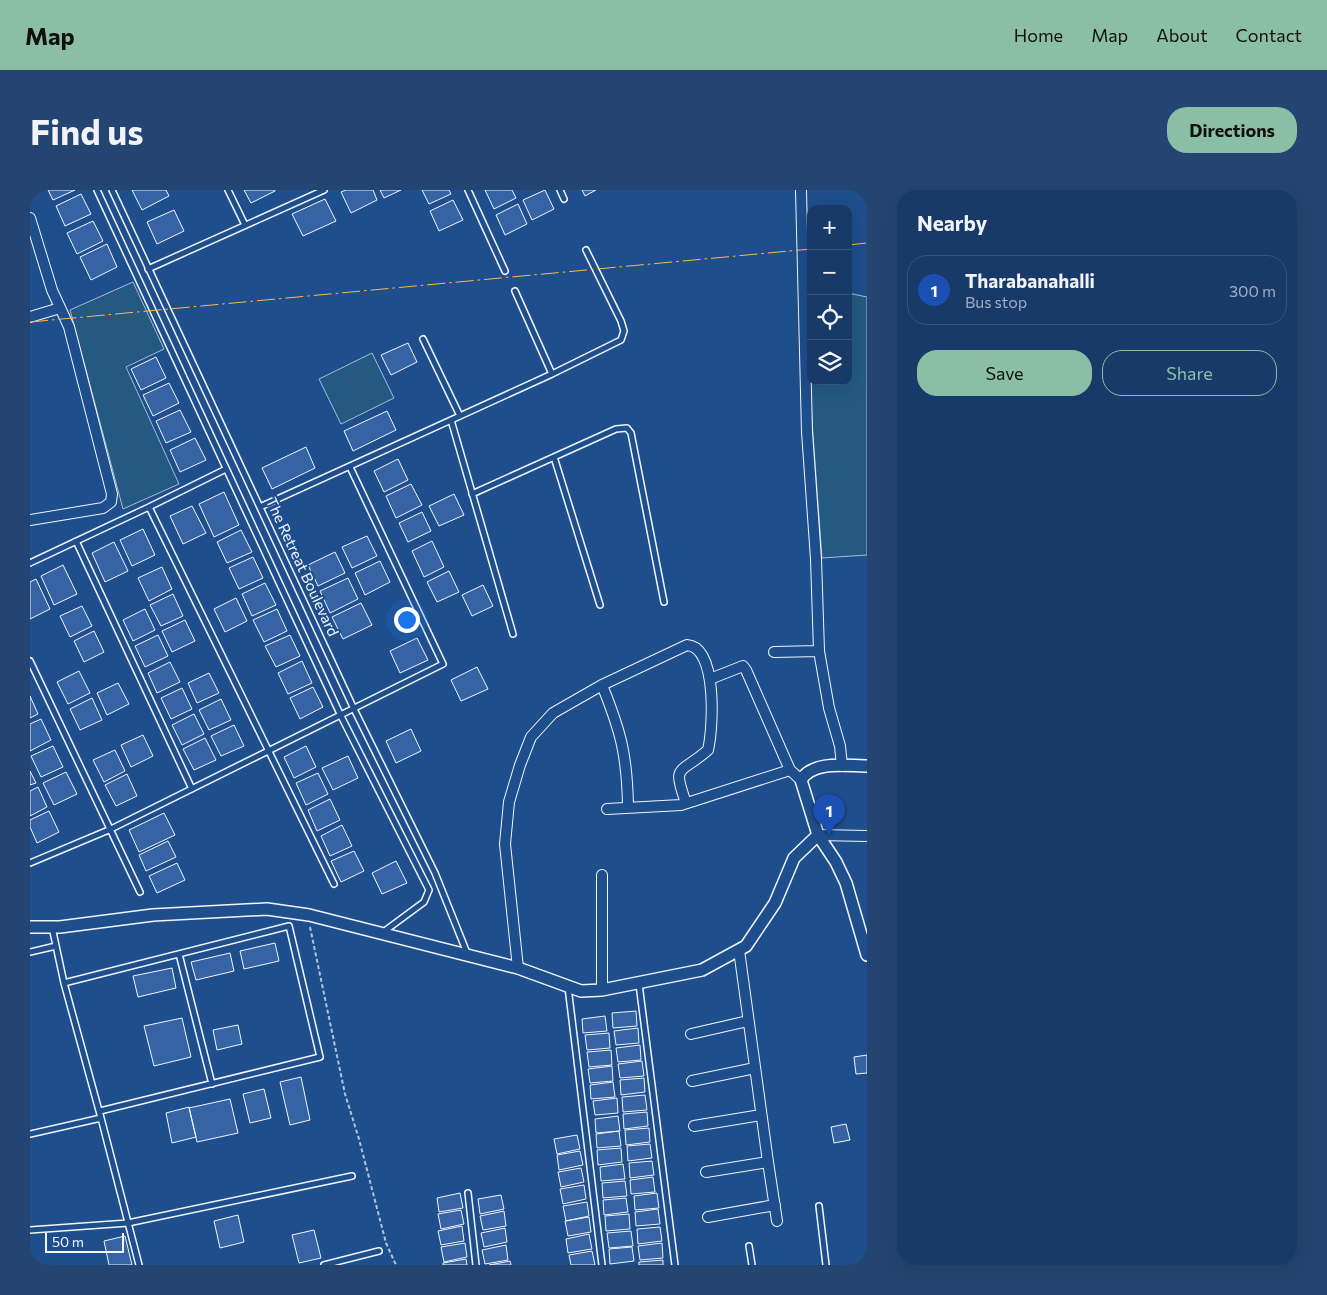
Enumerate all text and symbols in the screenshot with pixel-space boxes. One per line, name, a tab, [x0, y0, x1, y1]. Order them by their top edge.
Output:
text: Map	[25, 21, 75, 50]
text: Home	[1014, 24, 1063, 46]
text: Map	[1091, 24, 1128, 46]
text: About	[1156, 24, 1208, 46]
text: Contact	[1236, 24, 1302, 46]
button: Directions	[1167, 107, 1297, 153]
text: Find us	[30, 109, 144, 152]
map controls	[807, 205, 852, 385]
button: +	[807, 205, 852, 250]
text: Nearby	[917, 210, 987, 235]
button: −	[807, 250, 852, 295]
text: Tharabanahalli	[965, 269, 1095, 292]
text: 1	[930, 281, 938, 300]
text: 300 m	[1229, 281, 1276, 300]
text: Bus stop	[965, 292, 1027, 311]
button: locate	[807, 295, 852, 340]
button: layers	[807, 340, 852, 385]
button: Save	[917, 350, 1092, 396]
button: Share	[1102, 350, 1277, 396]
street label: The Retreat Boulevard	[263, 494, 343, 639]
your location	[394, 607, 420, 633]
pin: 1	[813, 794, 845, 835]
scale bar	[45, 1230, 124, 1253]
text: 50 m	[52, 1233, 84, 1250]

